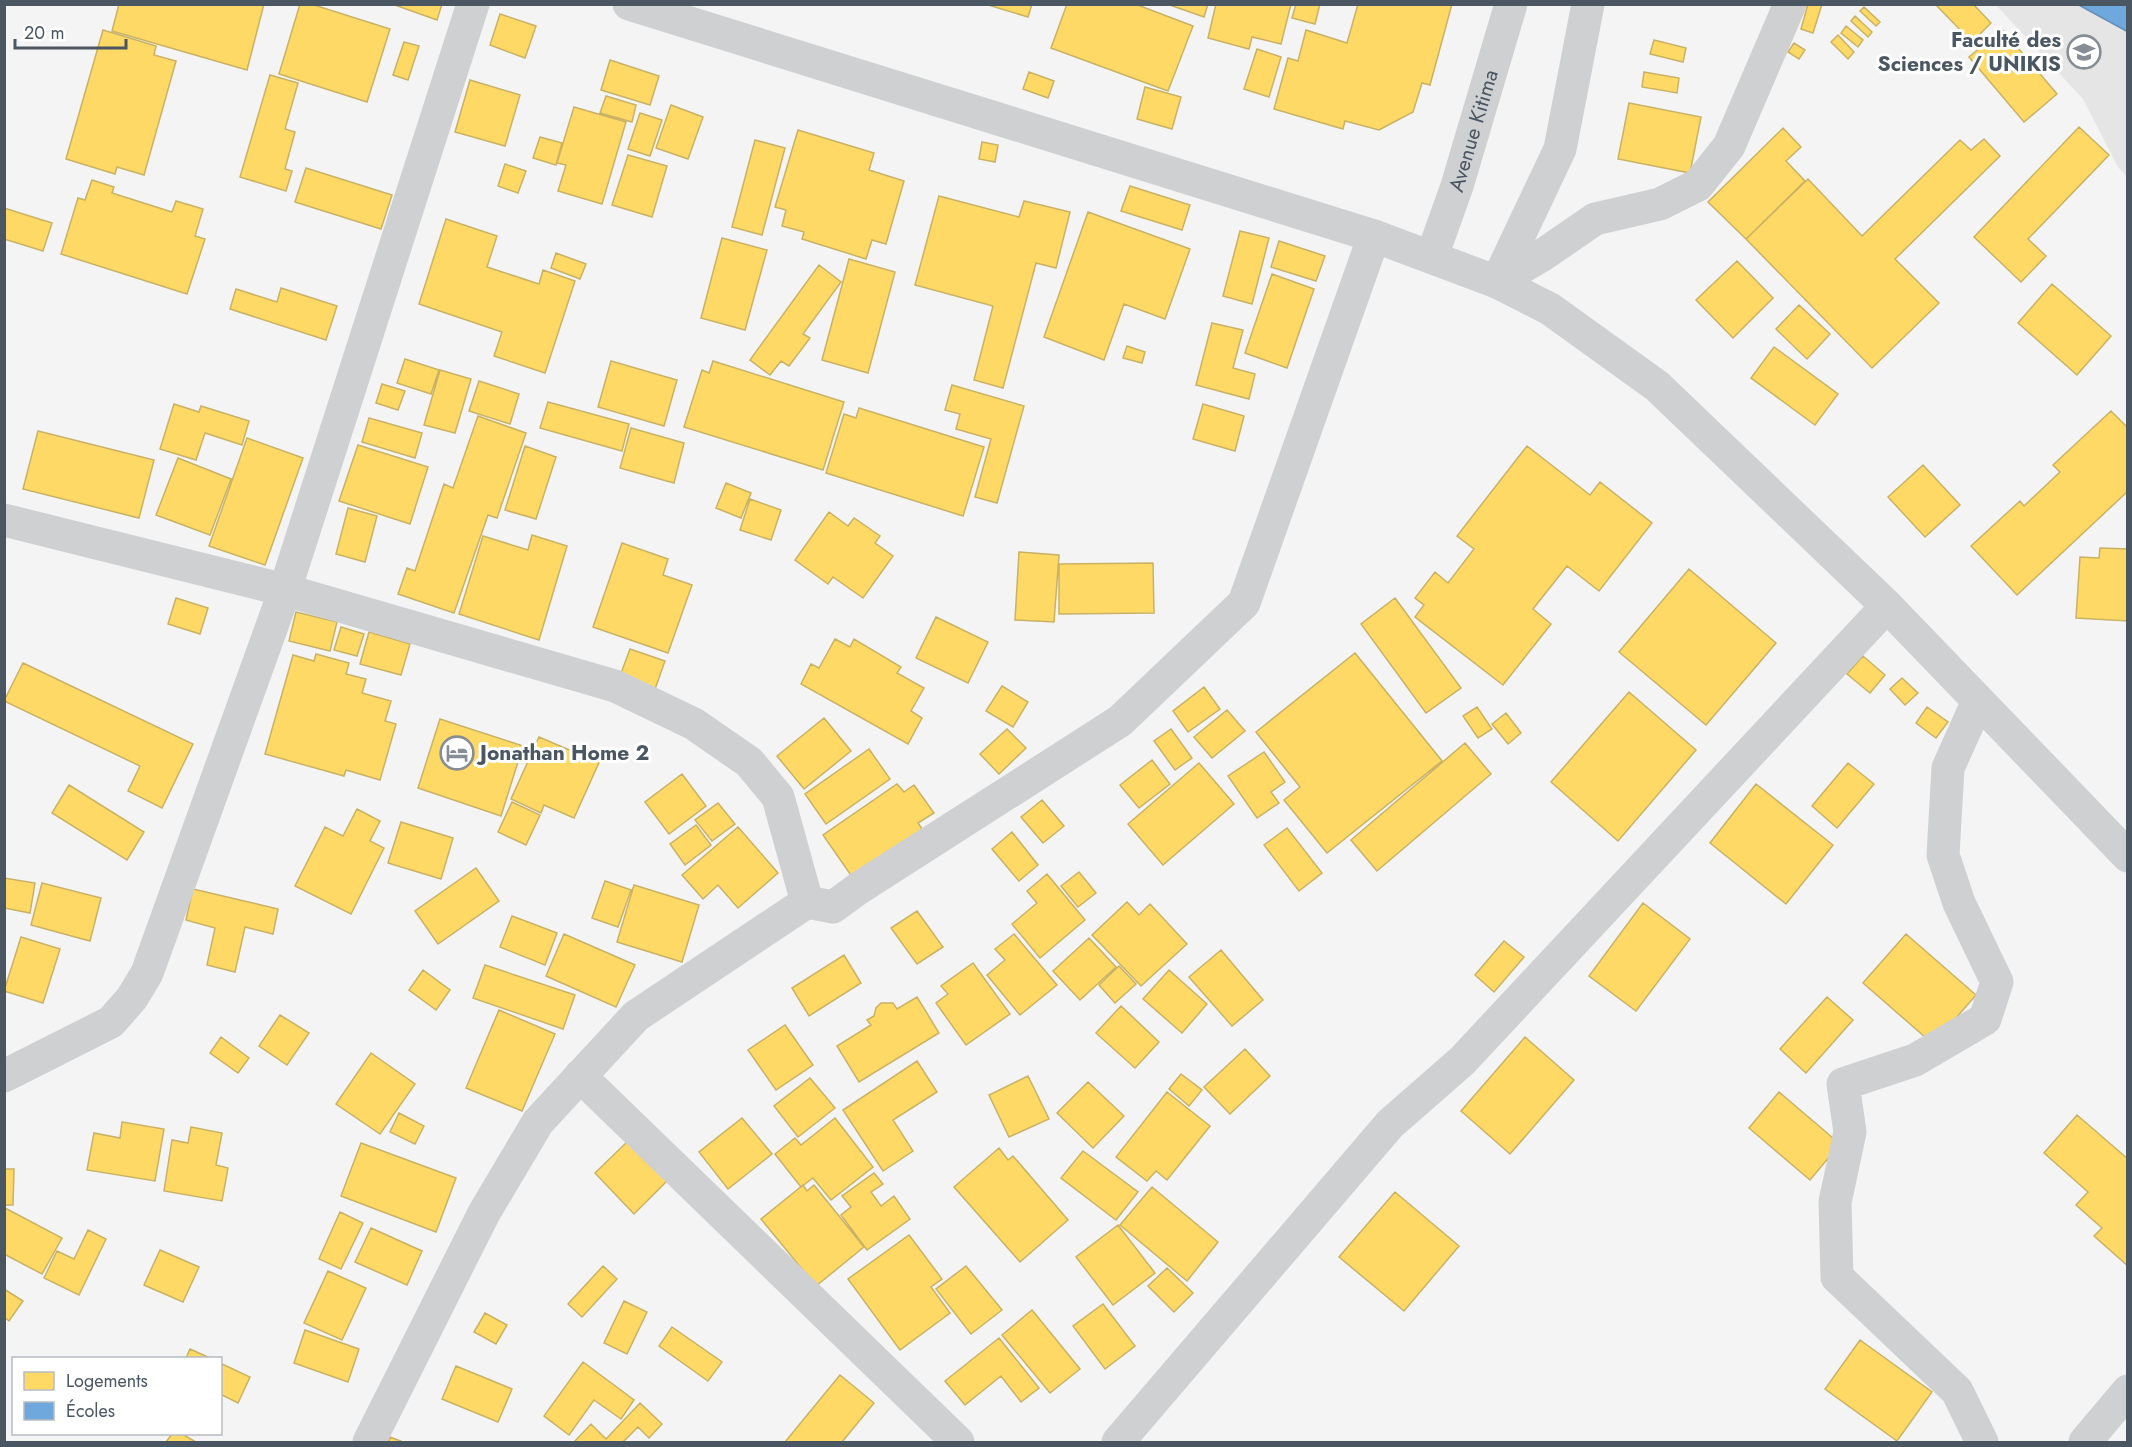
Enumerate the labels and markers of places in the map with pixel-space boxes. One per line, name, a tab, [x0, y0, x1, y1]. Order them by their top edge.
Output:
place label: Faculté des Sciences / UNIKIS	[1878, 25, 2061, 79]
school or university icon: Faculté des Sciences / UNIKIS	[2066, 34, 2102, 70]
hotel icon: Jonathan Home 2	[439, 735, 475, 771]
place label: Jonathan Home 2	[476, 738, 649, 768]

